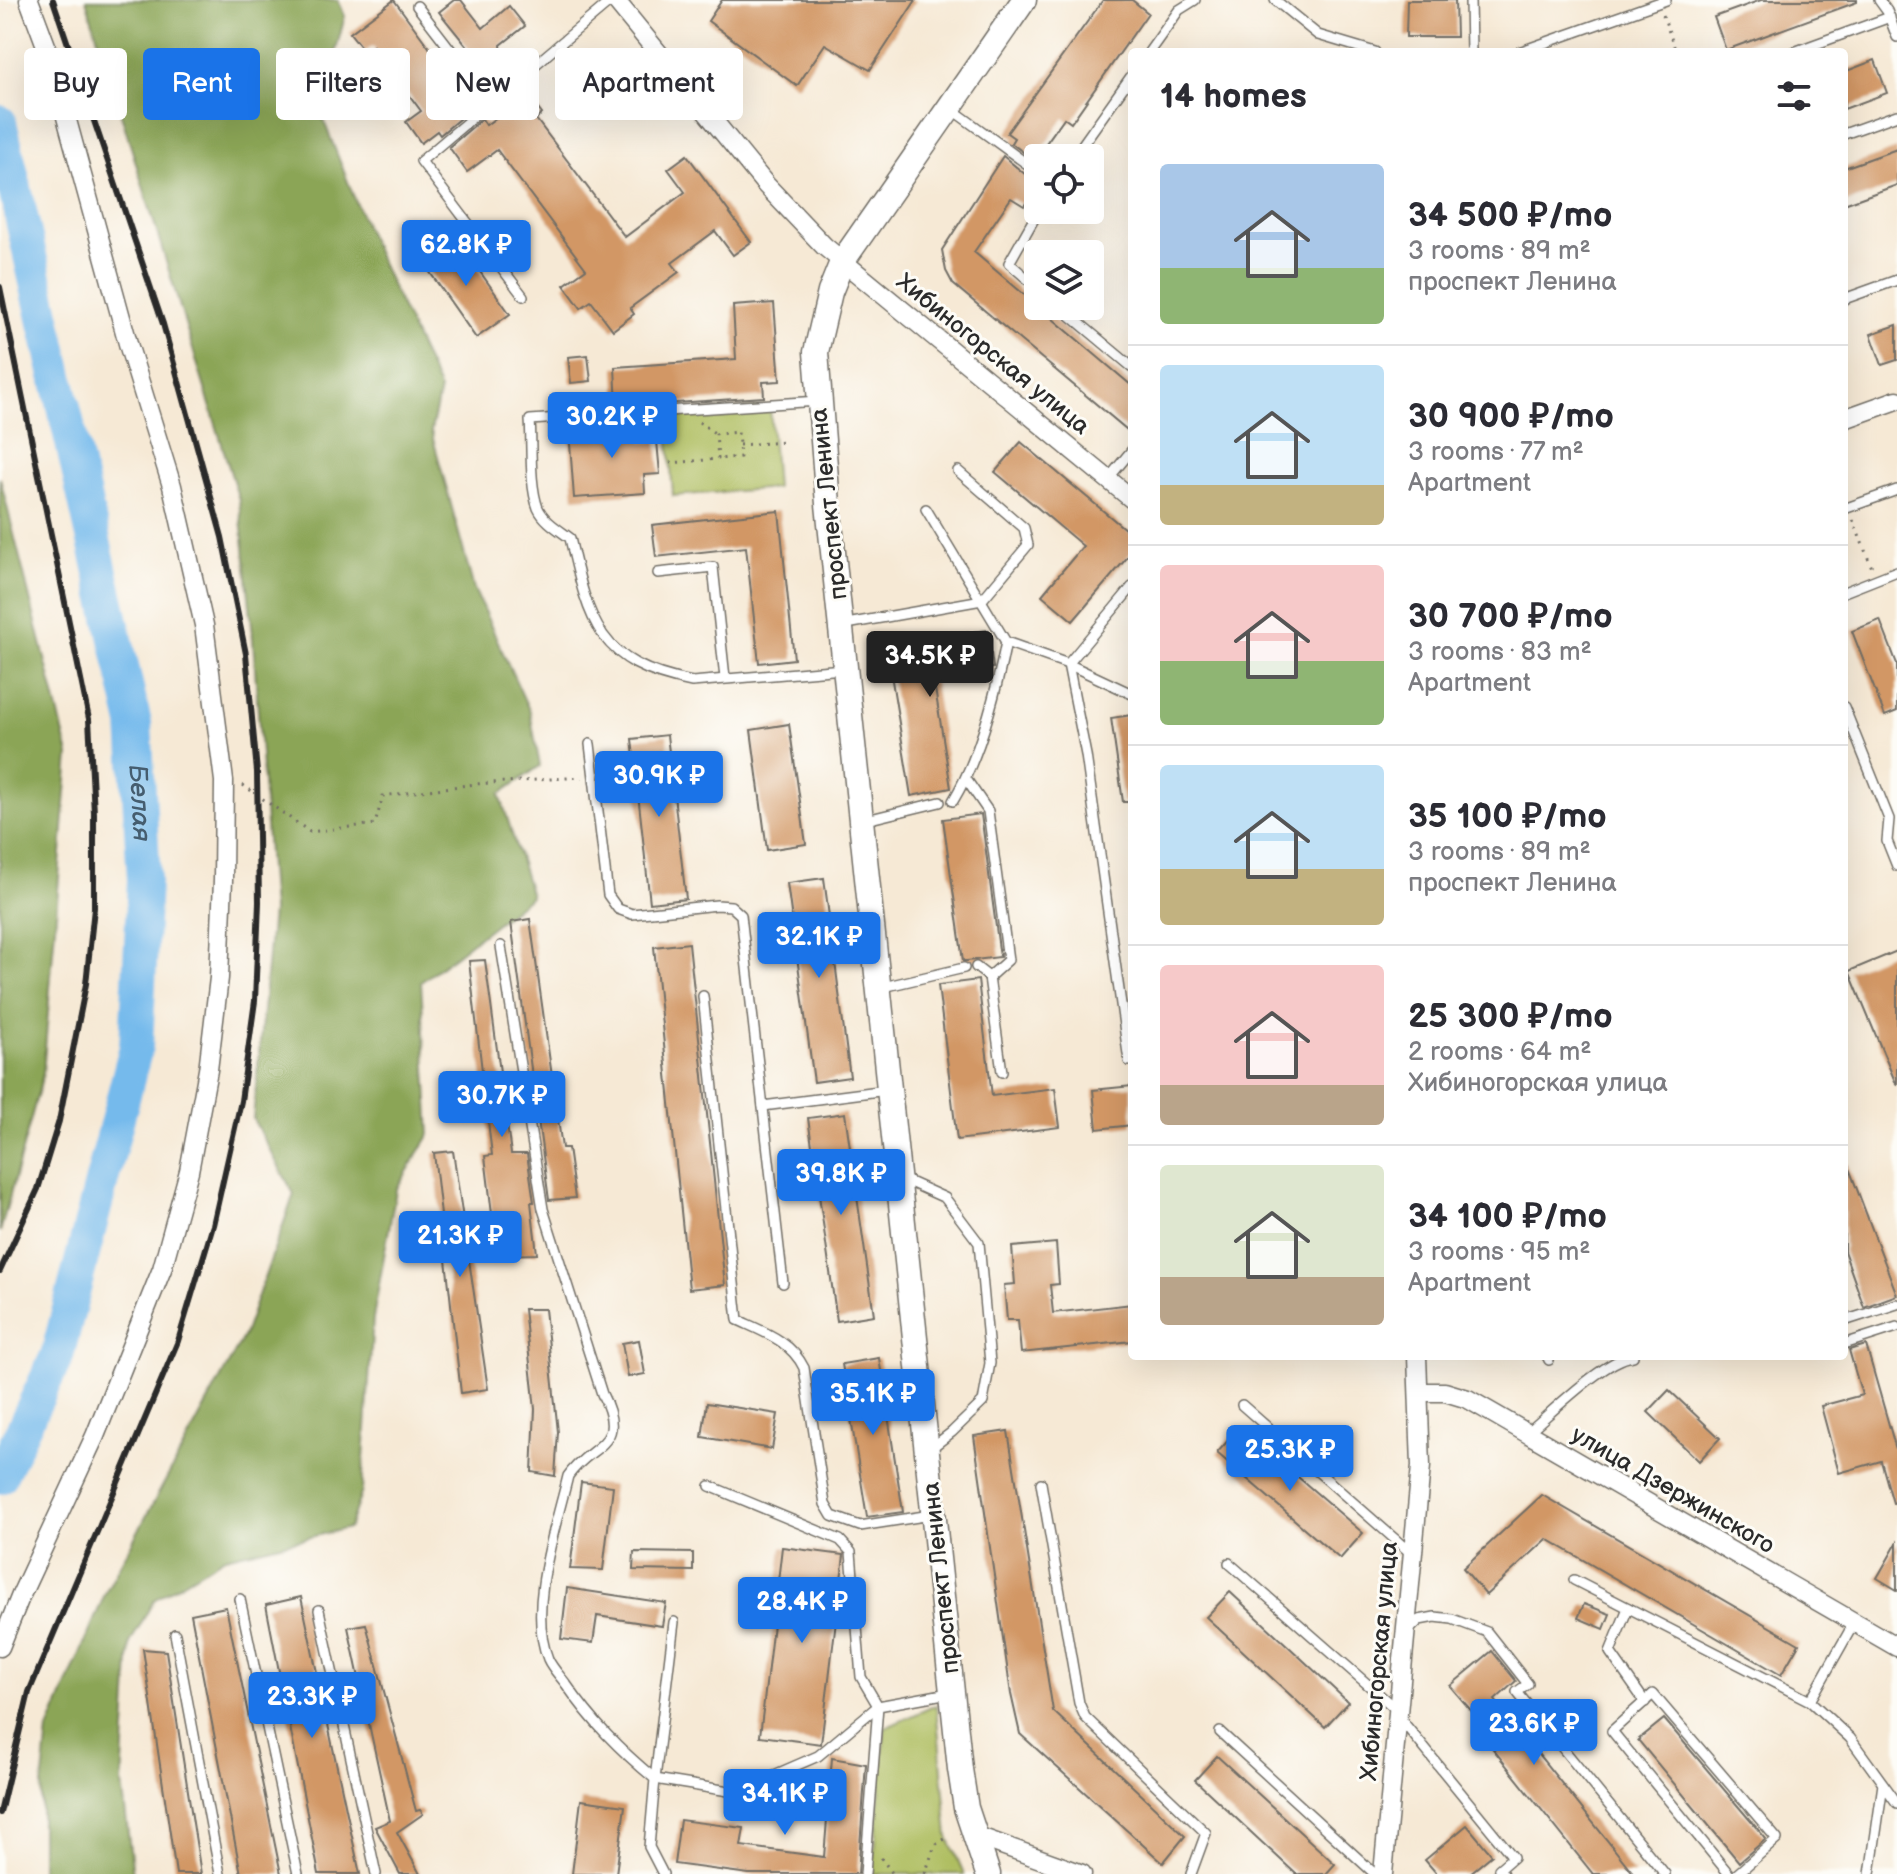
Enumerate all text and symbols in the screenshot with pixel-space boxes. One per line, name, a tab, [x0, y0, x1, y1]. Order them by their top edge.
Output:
chip: Buy	[24, 48, 127, 120]
chip: Rent	[143, 48, 260, 120]
chip: Filters	[276, 48, 410, 120]
chip: New	[426, 48, 539, 120]
chip: Apartment	[555, 48, 743, 120]
icon: filters	[1772, 74, 1816, 118]
text: 14 homes	[1160, 76, 1307, 117]
map controls	[1024, 144, 1104, 320]
button: locate	[1024, 144, 1104, 224]
text: 34 500 ₽/mo	[1408, 195, 1612, 236]
icon: home	[1224, 196, 1320, 292]
pin: 62.8K ₽	[392, 220, 540, 288]
text: 62.8K ₽	[420, 230, 512, 261]
text: 3 rooms · 89 m²	[1408, 236, 1591, 267]
button: layers	[1024, 240, 1104, 320]
street label: Хибиногорская улица	[891, 267, 1095, 441]
text: проспект Ленина	[1408, 267, 1617, 298]
pin: 30.2K ₽	[538, 392, 686, 460]
text: 30 900 ₽/mo	[1408, 396, 1614, 437]
icon: home	[1224, 397, 1320, 493]
text: 30.2K ₽	[566, 402, 658, 433]
street label: проспект Ленина	[805, 407, 853, 601]
text: 3 rooms · 77 m²	[1408, 437, 1584, 468]
text: Apartment	[1408, 468, 1531, 499]
text: 30 700 ₽/mo	[1408, 596, 1613, 637]
icon: home	[1224, 597, 1320, 693]
pin: 34.5K ₽	[856, 631, 1004, 699]
text: 3 rooms · 83 m²	[1408, 637, 1592, 668]
text: 34.5K ₽	[884, 641, 976, 672]
text: Apartment	[1408, 668, 1531, 699]
pin: 30.9K ₽	[585, 751, 733, 819]
text: 30.9K ₽	[613, 761, 705, 792]
water label: Белая	[122, 764, 157, 843]
text: 35 100 ₽/mo	[1408, 796, 1607, 837]
icon: home	[1224, 797, 1320, 893]
text: 3 rooms · 89 m²	[1408, 837, 1591, 868]
text: проспект Ленина	[1408, 868, 1617, 899]
pin: 32.1K ₽	[745, 912, 893, 980]
text: 32.1K ₽	[775, 922, 863, 953]
text: 25 300 ₽/mo	[1408, 996, 1613, 1037]
icon: home	[1224, 997, 1320, 1093]
text: 2 rooms · 64 m²	[1408, 1037, 1592, 1068]
text: Хибиногорская улица	[1408, 1068, 1668, 1099]
pin: 30.7K ₽	[428, 1071, 576, 1139]
text: 30.7K ₽	[456, 1081, 548, 1112]
pin: 39.8K ₽	[767, 1149, 915, 1217]
text: 39.8K ₽	[795, 1159, 887, 1190]
text: 34 100 ₽/mo	[1408, 1196, 1607, 1237]
icon: home	[1224, 1197, 1320, 1293]
pin: 21.3K ₽	[386, 1211, 534, 1279]
text: 21.3K ₽	[417, 1221, 503, 1252]
text: 3 rooms · 95 m²	[1408, 1237, 1590, 1268]
text: Apartment	[1408, 1268, 1531, 1299]
pin: 35.1K ₽	[799, 1369, 947, 1437]
text: 35.1K ₽	[830, 1379, 916, 1410]
street label: улица Дзержинского	[1566, 1420, 1780, 1560]
pin: 25.3K ₽	[1216, 1425, 1364, 1493]
text: 25.3K ₽	[1244, 1435, 1336, 1466]
street label: проспект Ленина	[917, 1481, 965, 1675]
street label: Хибиногорская улица	[1354, 1540, 1404, 1782]
pin: 28.4K ₽	[728, 1577, 876, 1645]
text: 28.4K ₽	[756, 1587, 848, 1618]
pin: 23.3K ₽	[238, 1672, 386, 1740]
text: 23.3K ₽	[267, 1682, 357, 1713]
pin: 23.6K ₽	[1460, 1699, 1608, 1767]
text: 23.6K ₽	[1488, 1709, 1580, 1740]
pin: 34.1K ₽	[711, 1769, 859, 1837]
text: 34.1K ₽	[742, 1779, 829, 1810]

